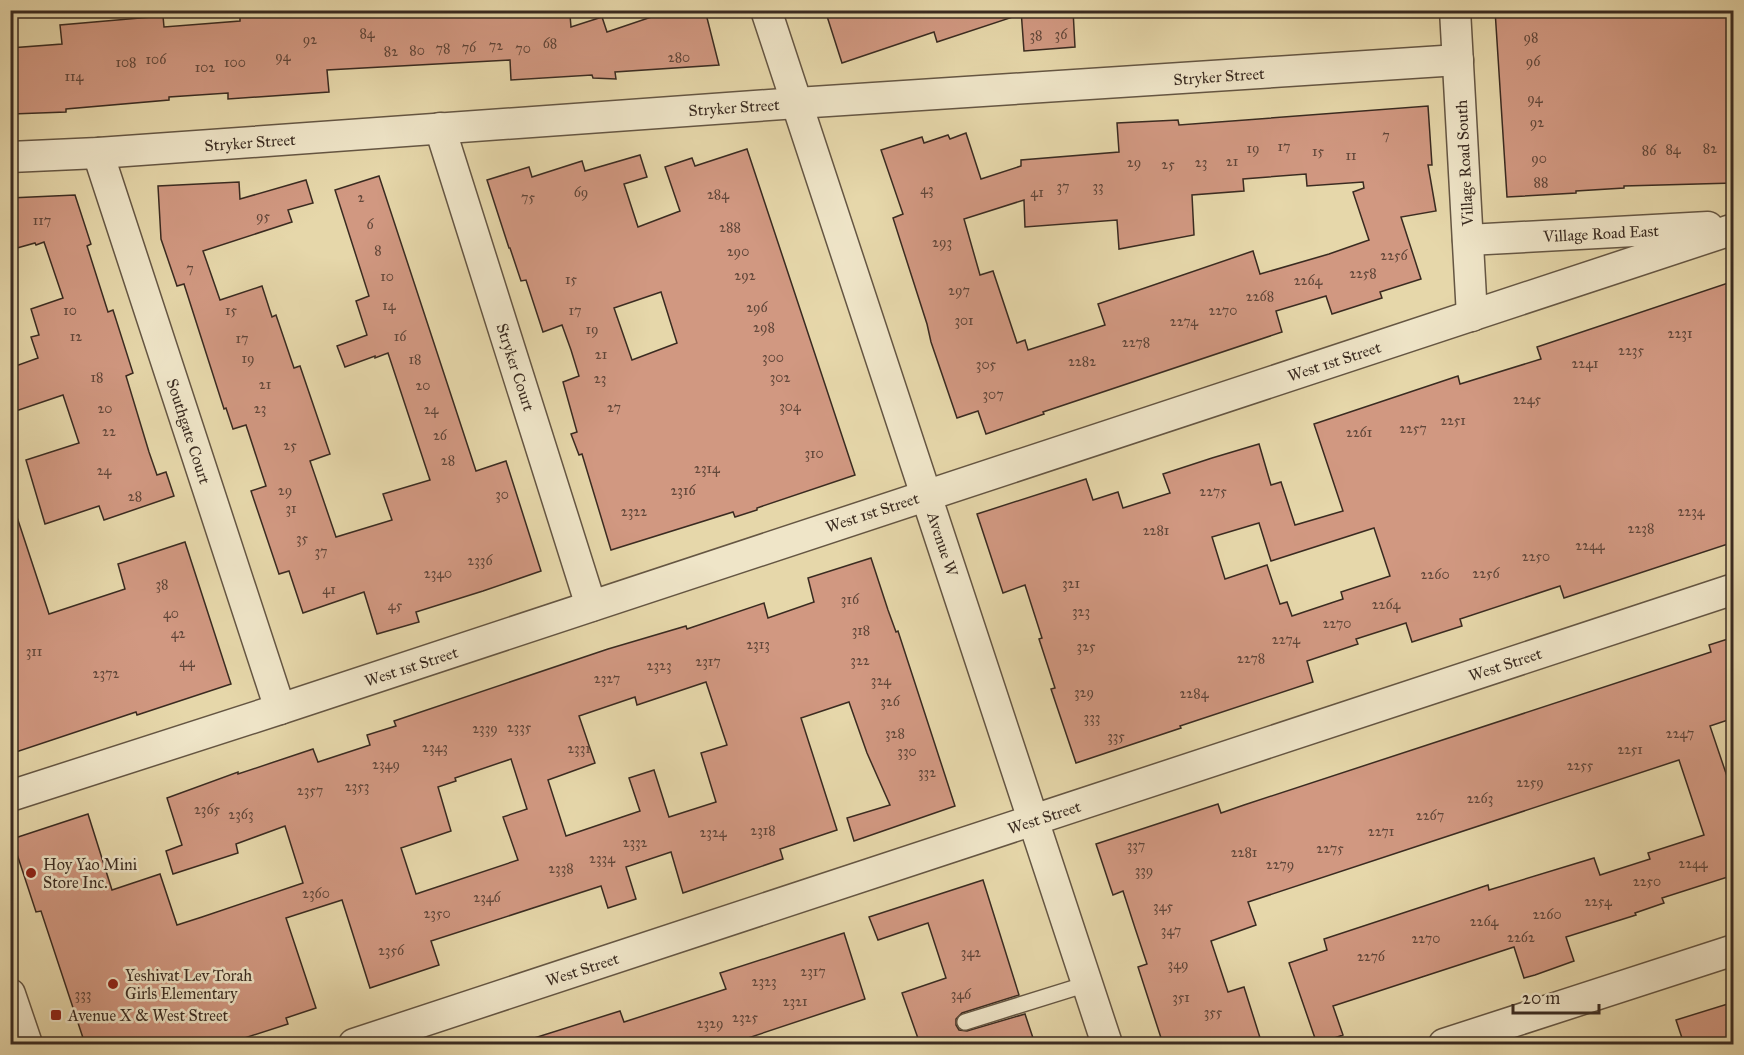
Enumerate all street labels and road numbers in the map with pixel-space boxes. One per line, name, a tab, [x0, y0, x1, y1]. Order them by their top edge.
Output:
street label: Stryker Street	[1173, 64, 1266, 89]
street label: Stryker Street	[688, 95, 781, 120]
street label: Village Road South	[1452, 99, 1478, 228]
street label: Stryker Street	[204, 130, 297, 155]
street label: Village Road East	[1542, 221, 1660, 247]
street label: Stryker Court	[492, 321, 539, 414]
street label: West 1st Street	[1285, 337, 1384, 386]
street label: Southgate Court	[162, 376, 215, 487]
street label: West 1st Street	[823, 488, 922, 537]
street label: Avenue W	[923, 509, 962, 580]
street label: West 1st Street	[362, 642, 461, 691]
street label: West Street	[1466, 644, 1544, 685]
street label: West Street	[1005, 797, 1083, 838]
street label: West Street	[543, 949, 621, 990]

